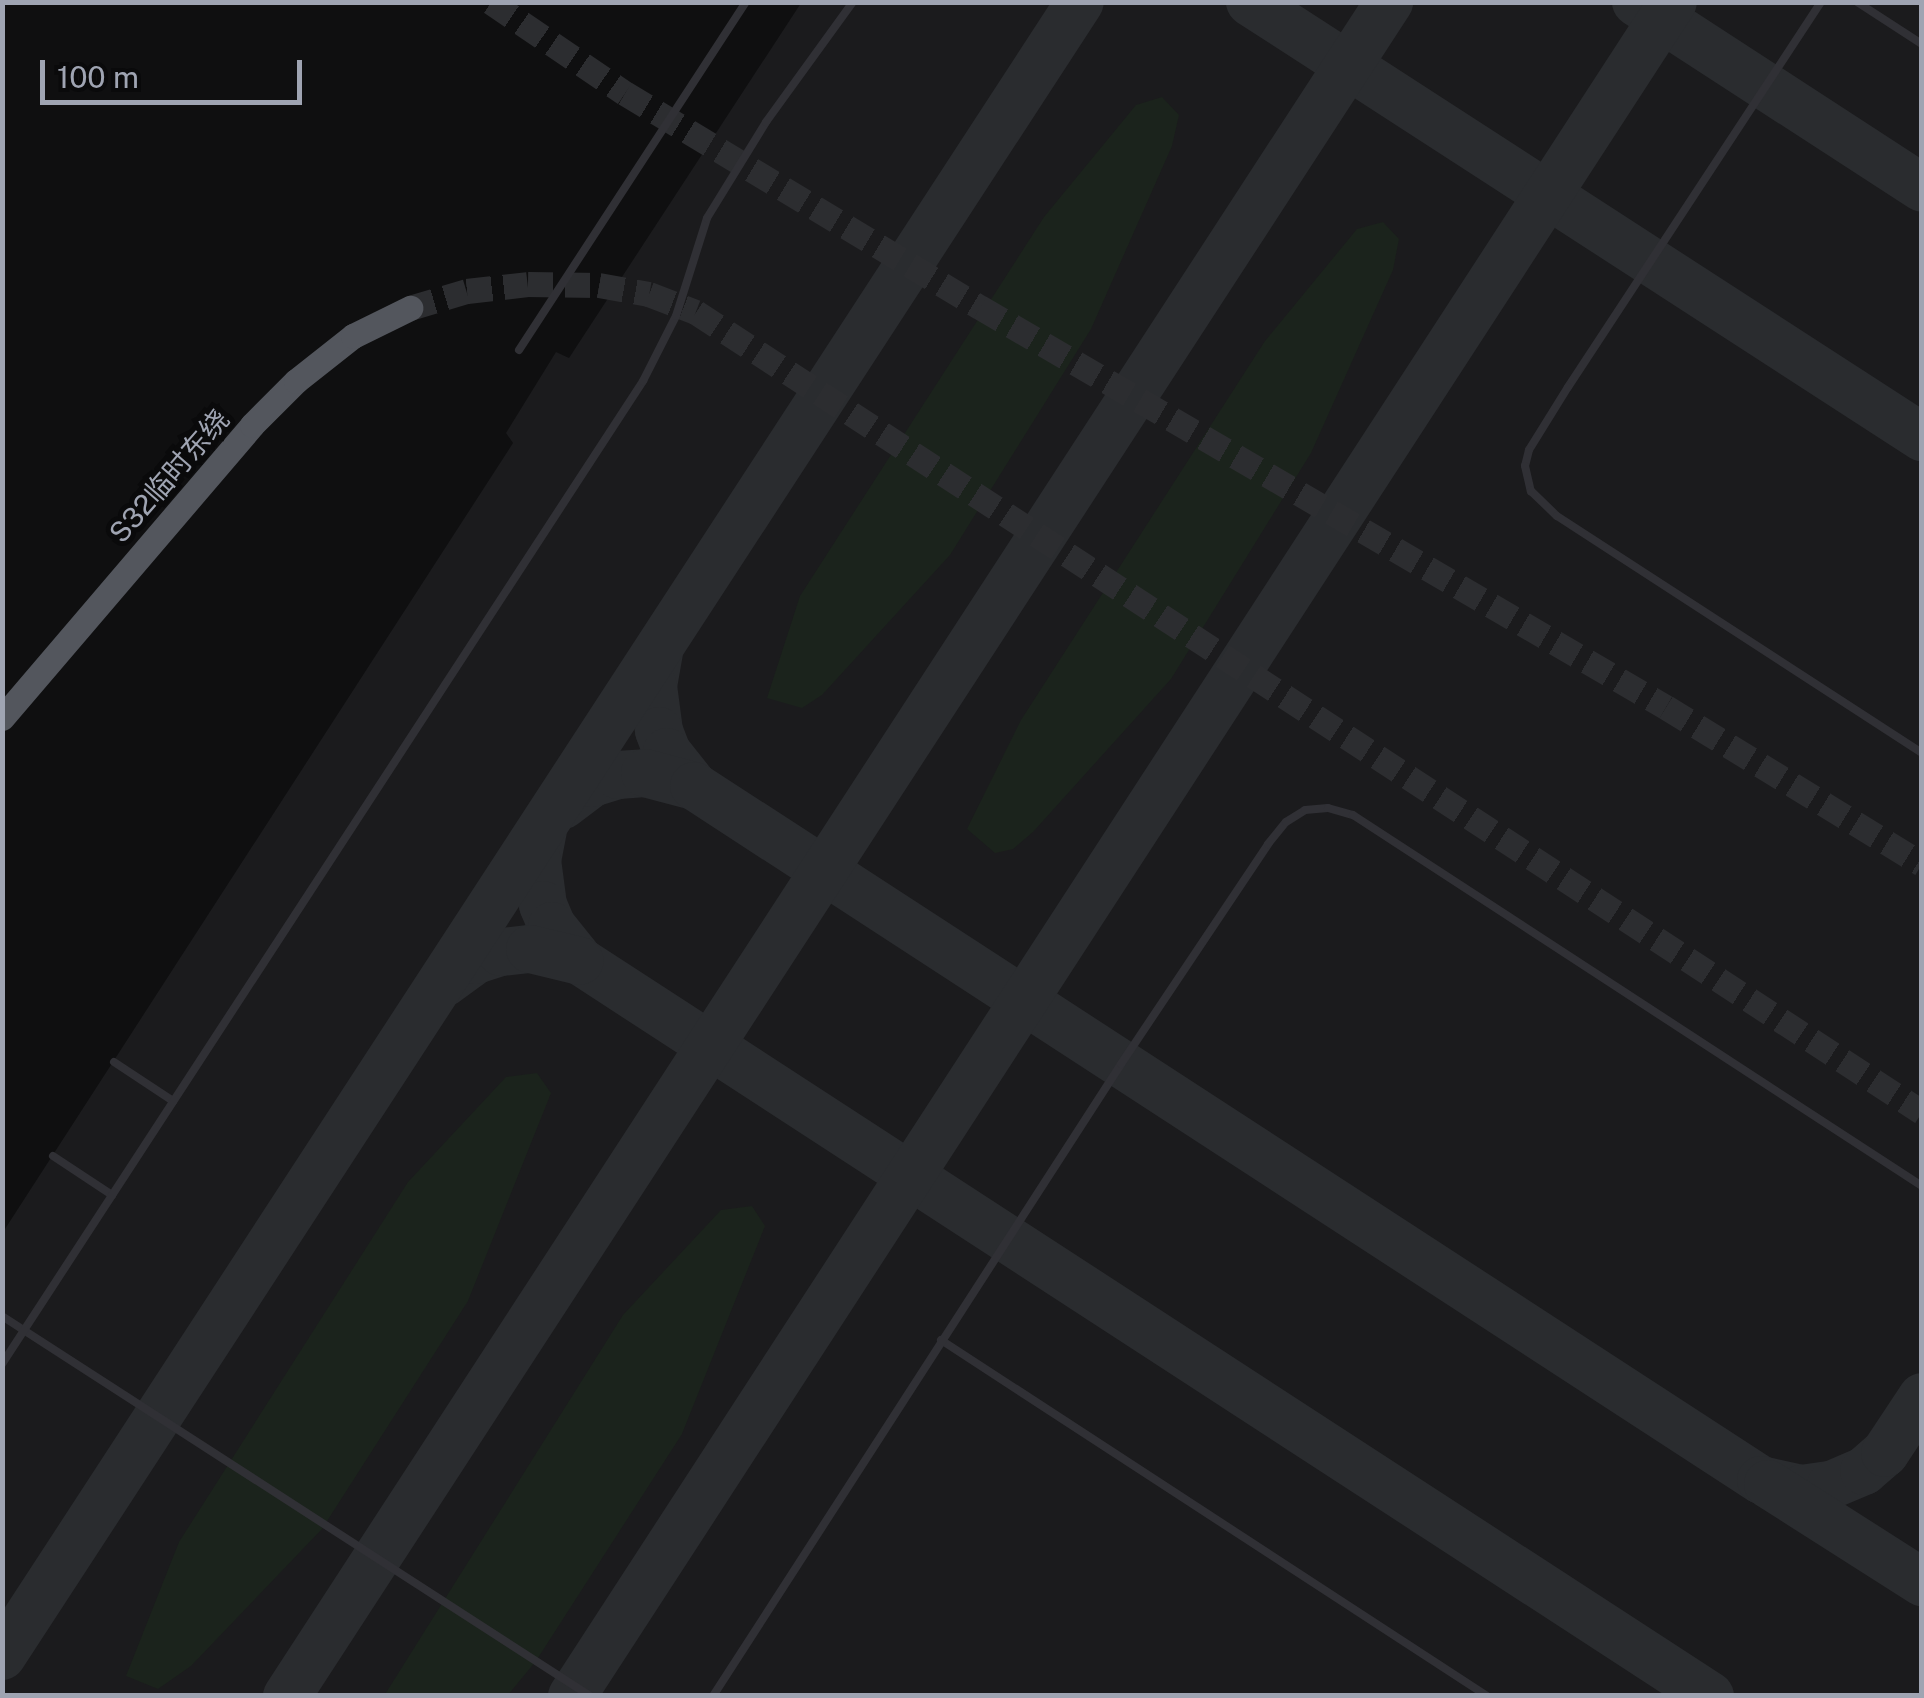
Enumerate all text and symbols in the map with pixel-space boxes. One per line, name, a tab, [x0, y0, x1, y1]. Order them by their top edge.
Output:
scale bar	[45, 40, 308, 102]
text: 100 m	[57, 59, 139, 95]
street label: S32临时东绕	[102, 403, 236, 549]

